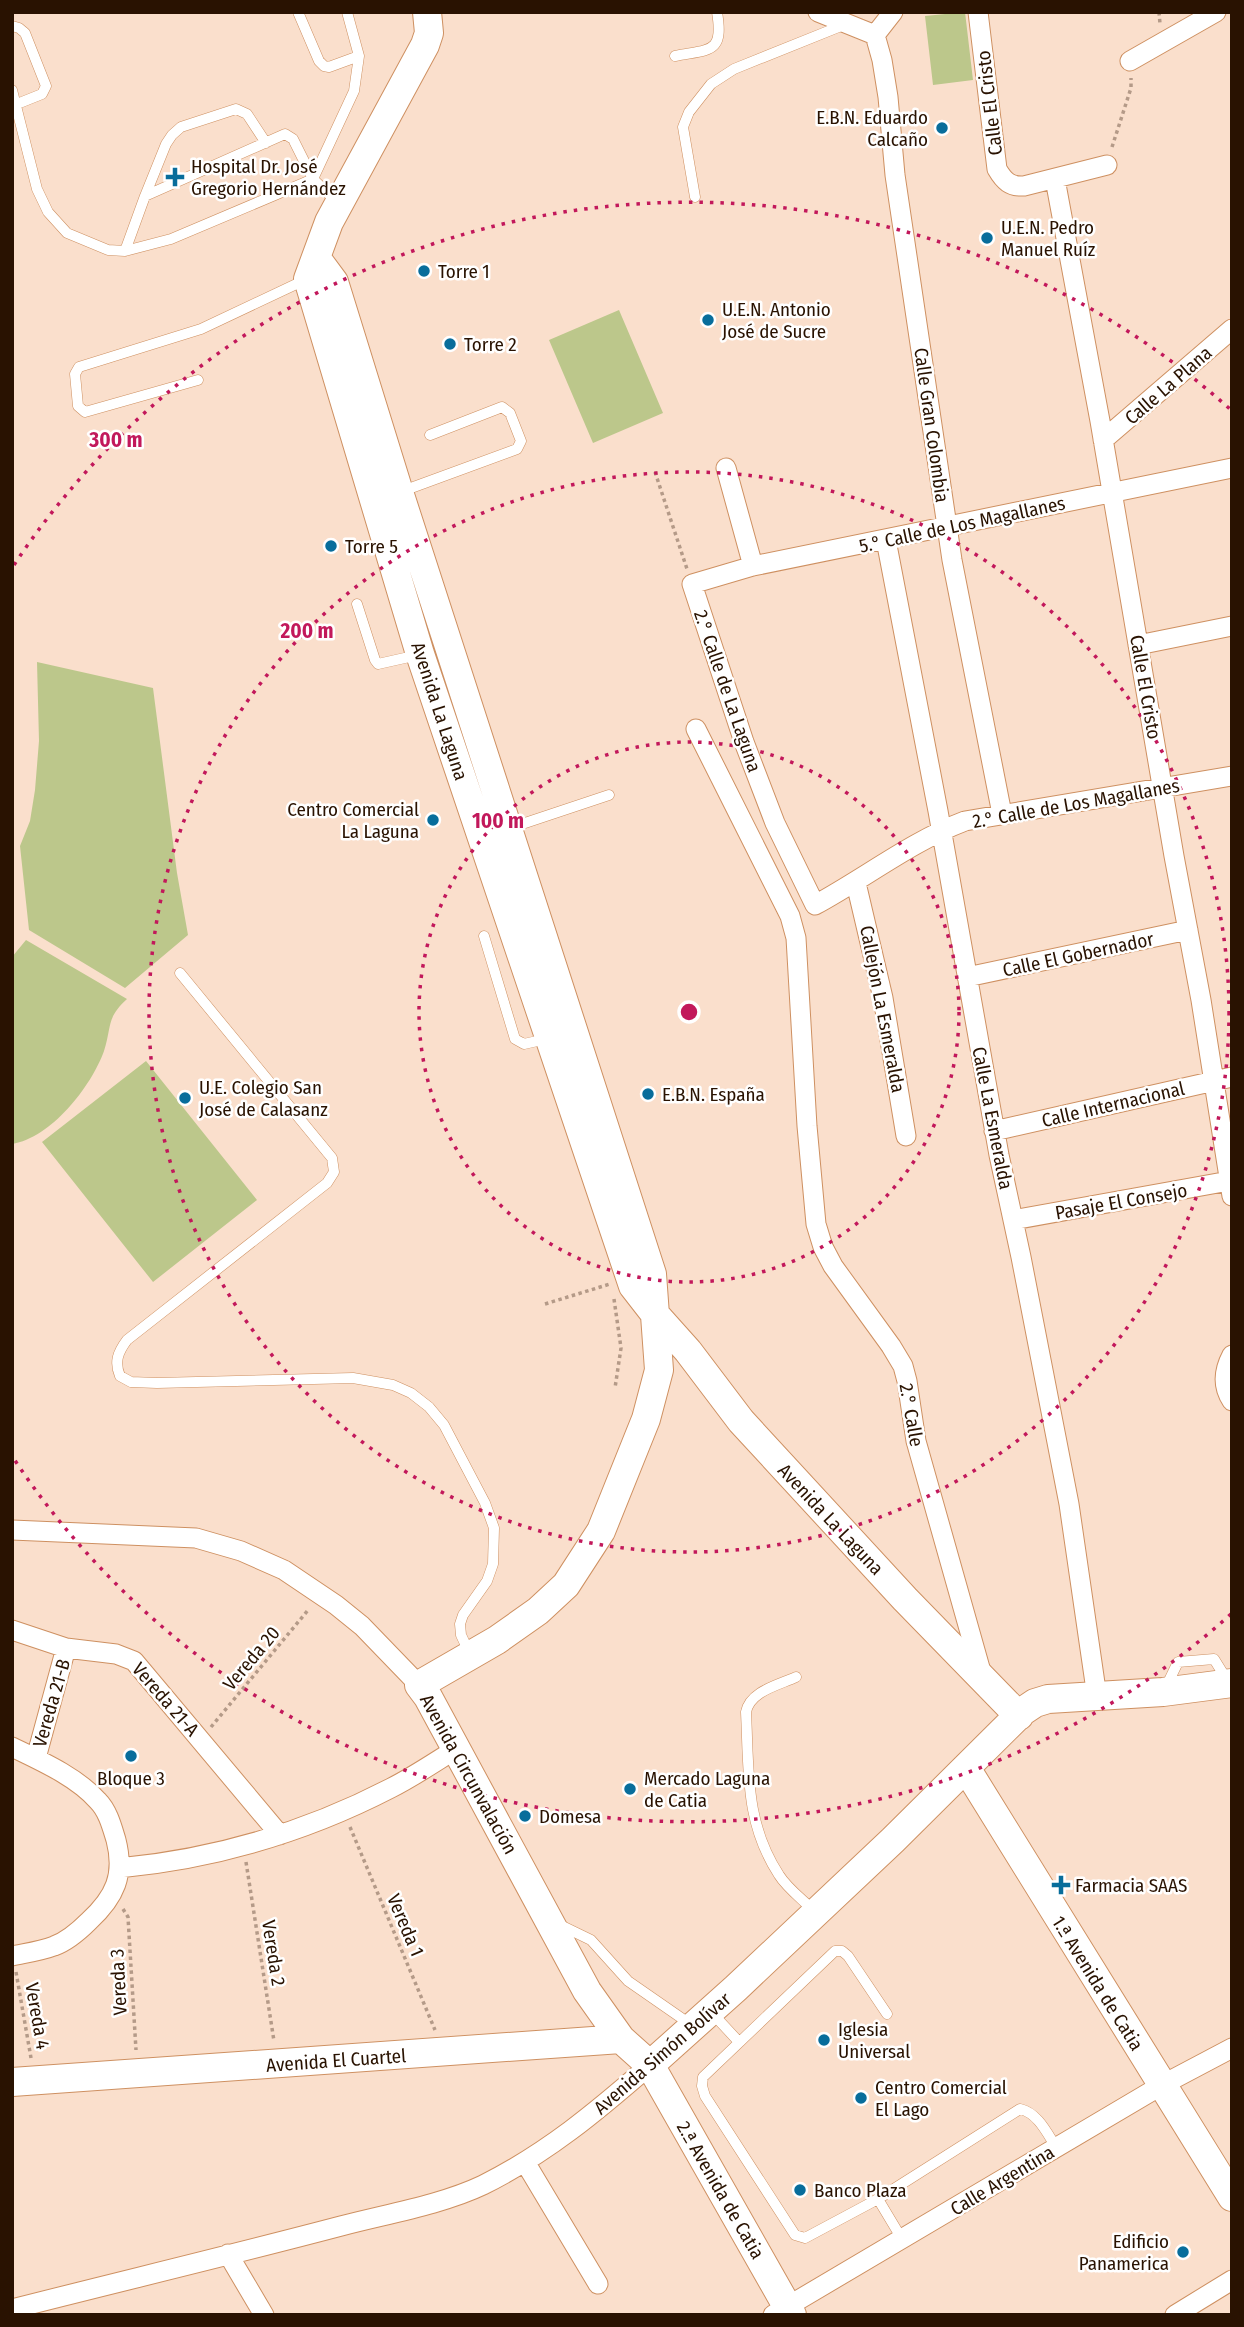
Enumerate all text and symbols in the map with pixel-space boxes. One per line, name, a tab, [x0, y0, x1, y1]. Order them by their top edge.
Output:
street label: Calle El Cristo	[972, 49, 1007, 157]
place label: E.B.N. Eduardo Calcaño	[816, 106, 928, 151]
marker: E.B.N. Eduardo Calcaño	[934, 120, 950, 136]
place label: Hospital Dr. José Gregorio Hernández	[191, 155, 346, 200]
marker: Hospital Dr. José Gregorio Hernández	[165, 167, 185, 187]
place label: U.E.N. Pedro Manuel Ruíz	[1001, 216, 1096, 261]
marker: U.E.N. Pedro Manuel Ruíz	[979, 230, 995, 246]
place label: Torre 1	[438, 260, 490, 283]
marker: Torre 1	[416, 263, 432, 279]
place label: U.E.N. Antonio José de Sucre	[722, 298, 831, 343]
marker: U.E.N. Antonio José de Sucre	[700, 312, 716, 328]
place label: Torre 2	[464, 333, 517, 356]
marker: Torre 2	[442, 336, 458, 352]
street label: Calle La Plana	[1120, 341, 1217, 429]
street label: Calle Gran Colombia	[909, 346, 954, 504]
text: 300 m	[88, 427, 143, 453]
street label: 5.° Calle de Los Magallanes	[857, 491, 1067, 558]
place label: Torre 5	[345, 535, 398, 558]
marker: Torre 5	[323, 538, 339, 554]
street label: 2.° Calle de La Laguna	[689, 607, 766, 775]
text: 200 m	[279, 618, 334, 644]
street label: Calle El Cristo	[1125, 633, 1166, 741]
street label: Avenida La Laguna	[406, 639, 473, 783]
street label: 2.° Calle de Los Magallanes	[971, 774, 1181, 833]
place label: Centro Comercial La Laguna	[287, 798, 419, 843]
text: 100 m	[472, 808, 524, 834]
marker: Centro Comercial La Laguna	[425, 812, 441, 828]
street label: Callejón La Esmeralda	[855, 924, 910, 1095]
street label: Calle El Gobernador	[1001, 927, 1156, 982]
centre of rings	[677, 1000, 701, 1024]
street label: Calle La Esmeralda	[967, 1045, 1018, 1191]
place label: U.E. Colegio San José de Calasanz	[199, 1076, 328, 1121]
street label: Calle Internacional	[1040, 1077, 1187, 1132]
place label: E.B.N. España	[662, 1083, 765, 1106]
marker: E.B.N. España	[640, 1086, 656, 1102]
marker: U.E. Colegio San José de Calasanz	[177, 1090, 193, 1106]
street label: Pasaje El Consejo	[1053, 1179, 1189, 1224]
street label: 2.° Calle	[895, 1382, 928, 1448]
street label: Avenida La Laguna	[773, 1459, 888, 1580]
street label: Vereda 20	[218, 1622, 285, 1695]
street label: Vereda 21-B	[28, 1656, 75, 1750]
street label: Vereda 21-A	[127, 1658, 204, 1741]
street label: Avenida Circunvalación	[415, 1690, 522, 1858]
marker: Bloque 3	[123, 1748, 139, 1764]
place label: Bloque 3	[97, 1767, 165, 1790]
place label: Mercado Laguna de Catia	[644, 1767, 770, 1812]
marker: Mercado Laguna de Catia	[622, 1781, 638, 1797]
place label: Domesa	[539, 1805, 601, 1828]
marker: Domesa	[517, 1808, 533, 1824]
place label: Farmacia SAAS	[1075, 1874, 1187, 1897]
marker: Farmacia SAAS	[1053, 1877, 1069, 1893]
street label: Vereda 1	[382, 1891, 429, 1960]
street label: 1.ª Avenida de Catia	[1047, 1912, 1148, 2055]
street label: Vereda 2	[257, 1918, 290, 1988]
street label: Vereda 3	[105, 1948, 132, 2016]
street label: Vereda 4	[20, 1981, 55, 2051]
street label: Avenida Simón Bolívar	[589, 1987, 736, 2119]
place label: Iglesia Universal	[838, 2018, 910, 2063]
marker: Iglesia Universal	[816, 2032, 832, 2048]
street label: Avenida El Cuartel	[265, 2044, 407, 2077]
place label: Centro Comercial El Lago	[875, 2076, 1007, 2121]
marker: Centro Comercial El Lago	[853, 2090, 869, 2106]
street label: 2.ª Avenida de Catia	[672, 2117, 769, 2263]
street label: Calle Argentina	[946, 2140, 1058, 2220]
place label: Banco Plaza	[814, 2179, 907, 2202]
marker: Banco Plaza	[792, 2182, 808, 2198]
place label: Edificio Panamerica	[1079, 2230, 1169, 2275]
marker: Edificio Panamerica	[1175, 2244, 1191, 2260]

